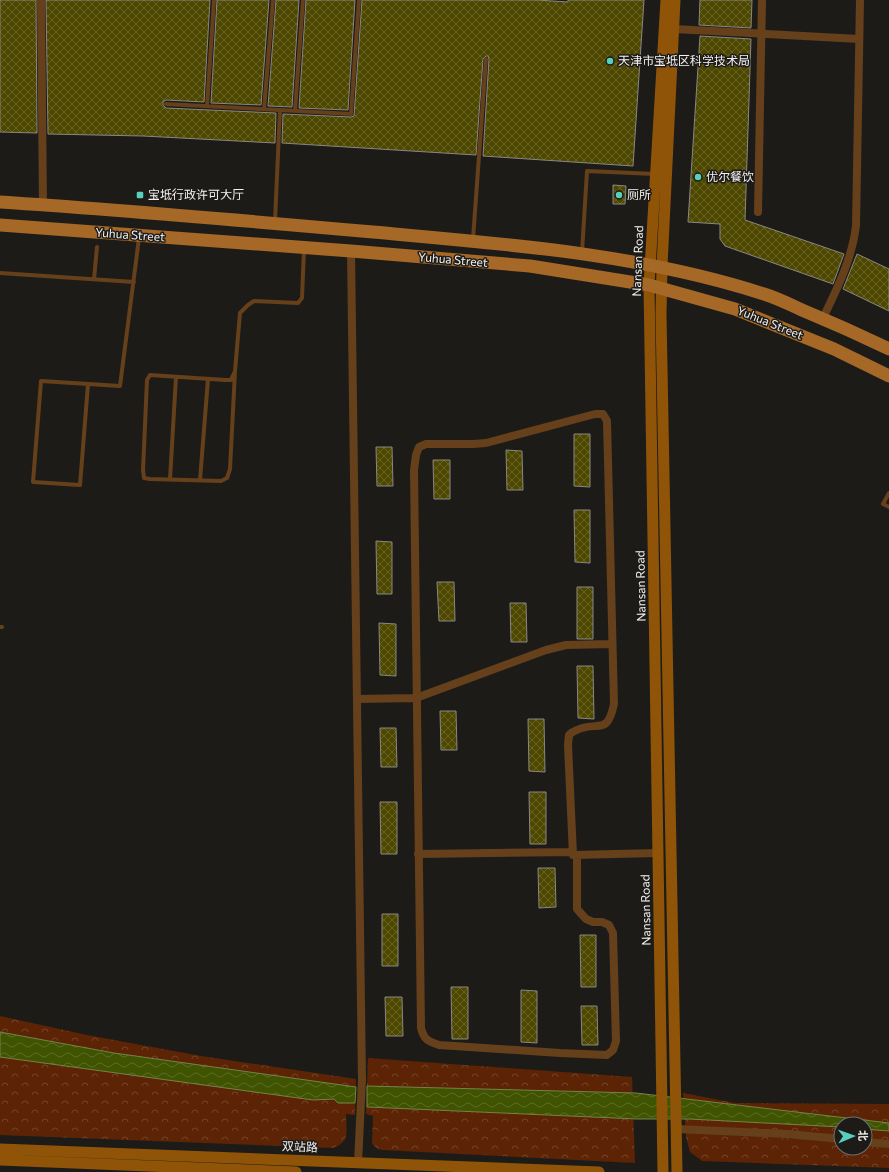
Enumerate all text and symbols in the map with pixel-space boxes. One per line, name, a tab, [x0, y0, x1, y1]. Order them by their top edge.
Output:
place label: 天津市宝坻区科学技术局	[618, 53, 750, 67]
marker: 天津市宝坻区科学技术局	[605, 56, 615, 66]
place label: 优尔餐饮	[706, 169, 754, 183]
marker: 优尔餐饮	[693, 172, 703, 182]
place label: 宝坻行政许可大厅	[148, 187, 244, 201]
place label: 厕所	[627, 187, 651, 201]
marker: 宝坻行政许可大厅	[135, 190, 145, 200]
marker: 厕所	[614, 190, 624, 200]
street label: Yuhua Street	[95, 225, 165, 243]
street label: Nansan Road	[629, 225, 645, 297]
street label: Yuhua Street	[418, 249, 489, 269]
street label: Yuhua Street	[735, 303, 805, 342]
street label: Nansan Road	[632, 550, 648, 622]
street label: Nansan Road	[637, 874, 653, 946]
north arrow	[833, 1116, 873, 1156]
text: 北	[857, 1130, 870, 1141]
street label: 双站路	[282, 1138, 318, 1154]

